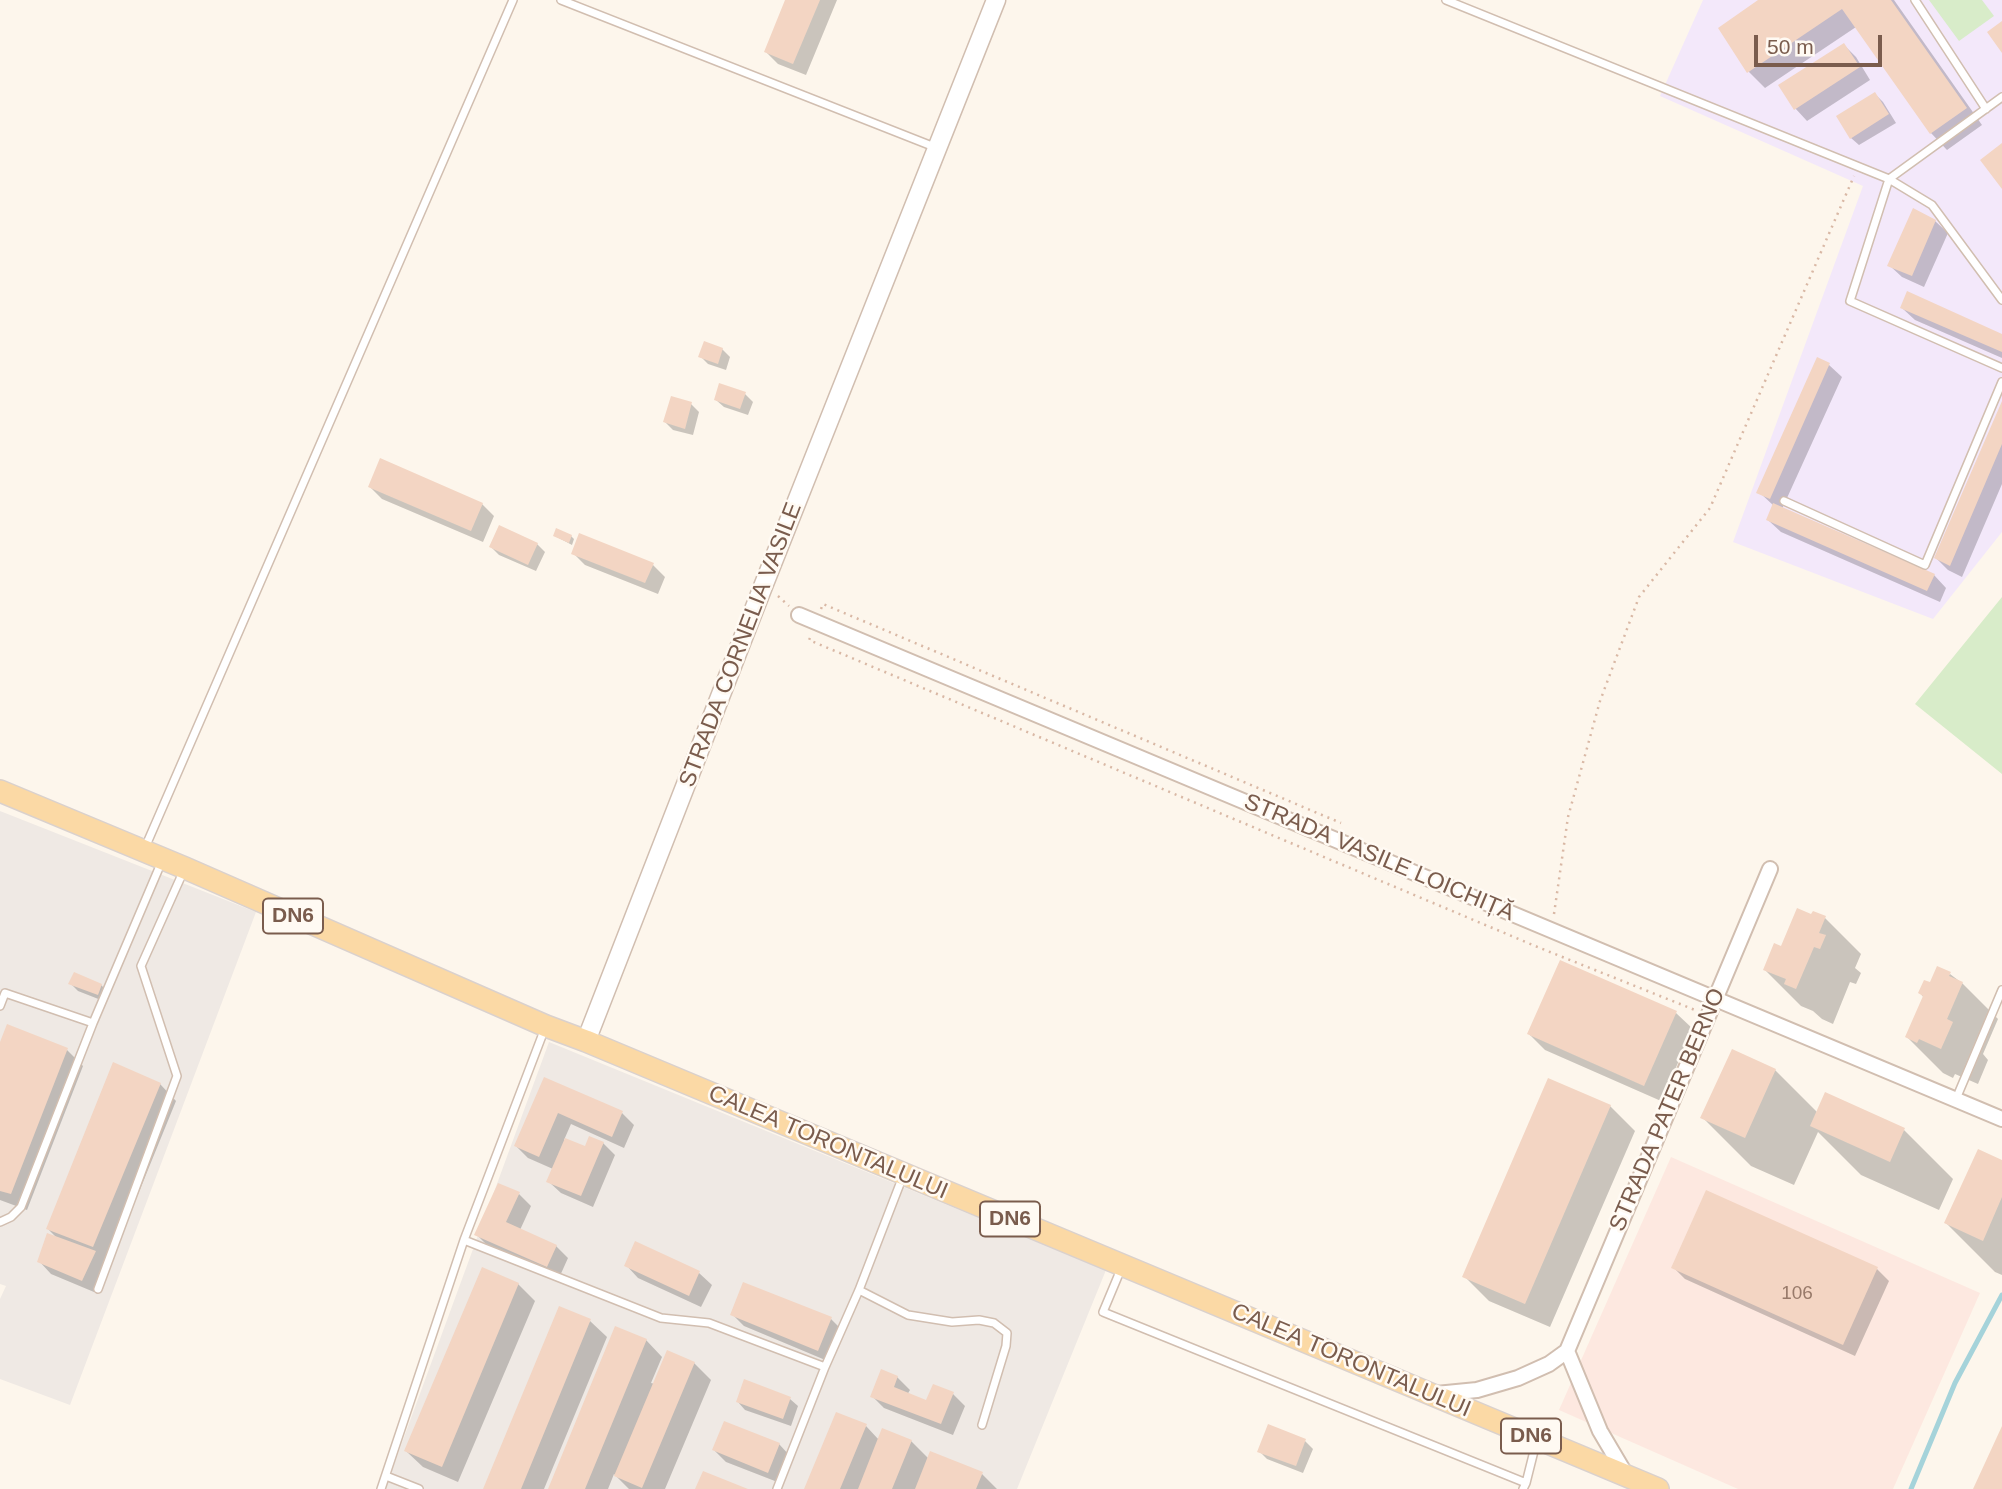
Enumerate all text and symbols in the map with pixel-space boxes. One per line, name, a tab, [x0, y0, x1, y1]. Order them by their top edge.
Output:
scale bar	[1757, 21, 1885, 65]
text: 50 m	[1767, 35, 1814, 58]
street label: STRADA CORNELIA VASILE	[674, 499, 808, 791]
street label: STRADA VASILE LOICHIȚĂ	[1240, 788, 1518, 928]
road number: DN6	[263, 898, 323, 934]
street label: STRADA PATER BERNO	[1604, 984, 1732, 1236]
street label: CALEA TORONTALULUI	[704, 1080, 952, 1206]
road number: DN6	[980, 1202, 1040, 1236]
house number: 106	[1781, 1283, 1813, 1305]
street label: CALEA TORONTALULUI	[1227, 1298, 1475, 1424]
road number: DN6	[1501, 1418, 1561, 1454]

